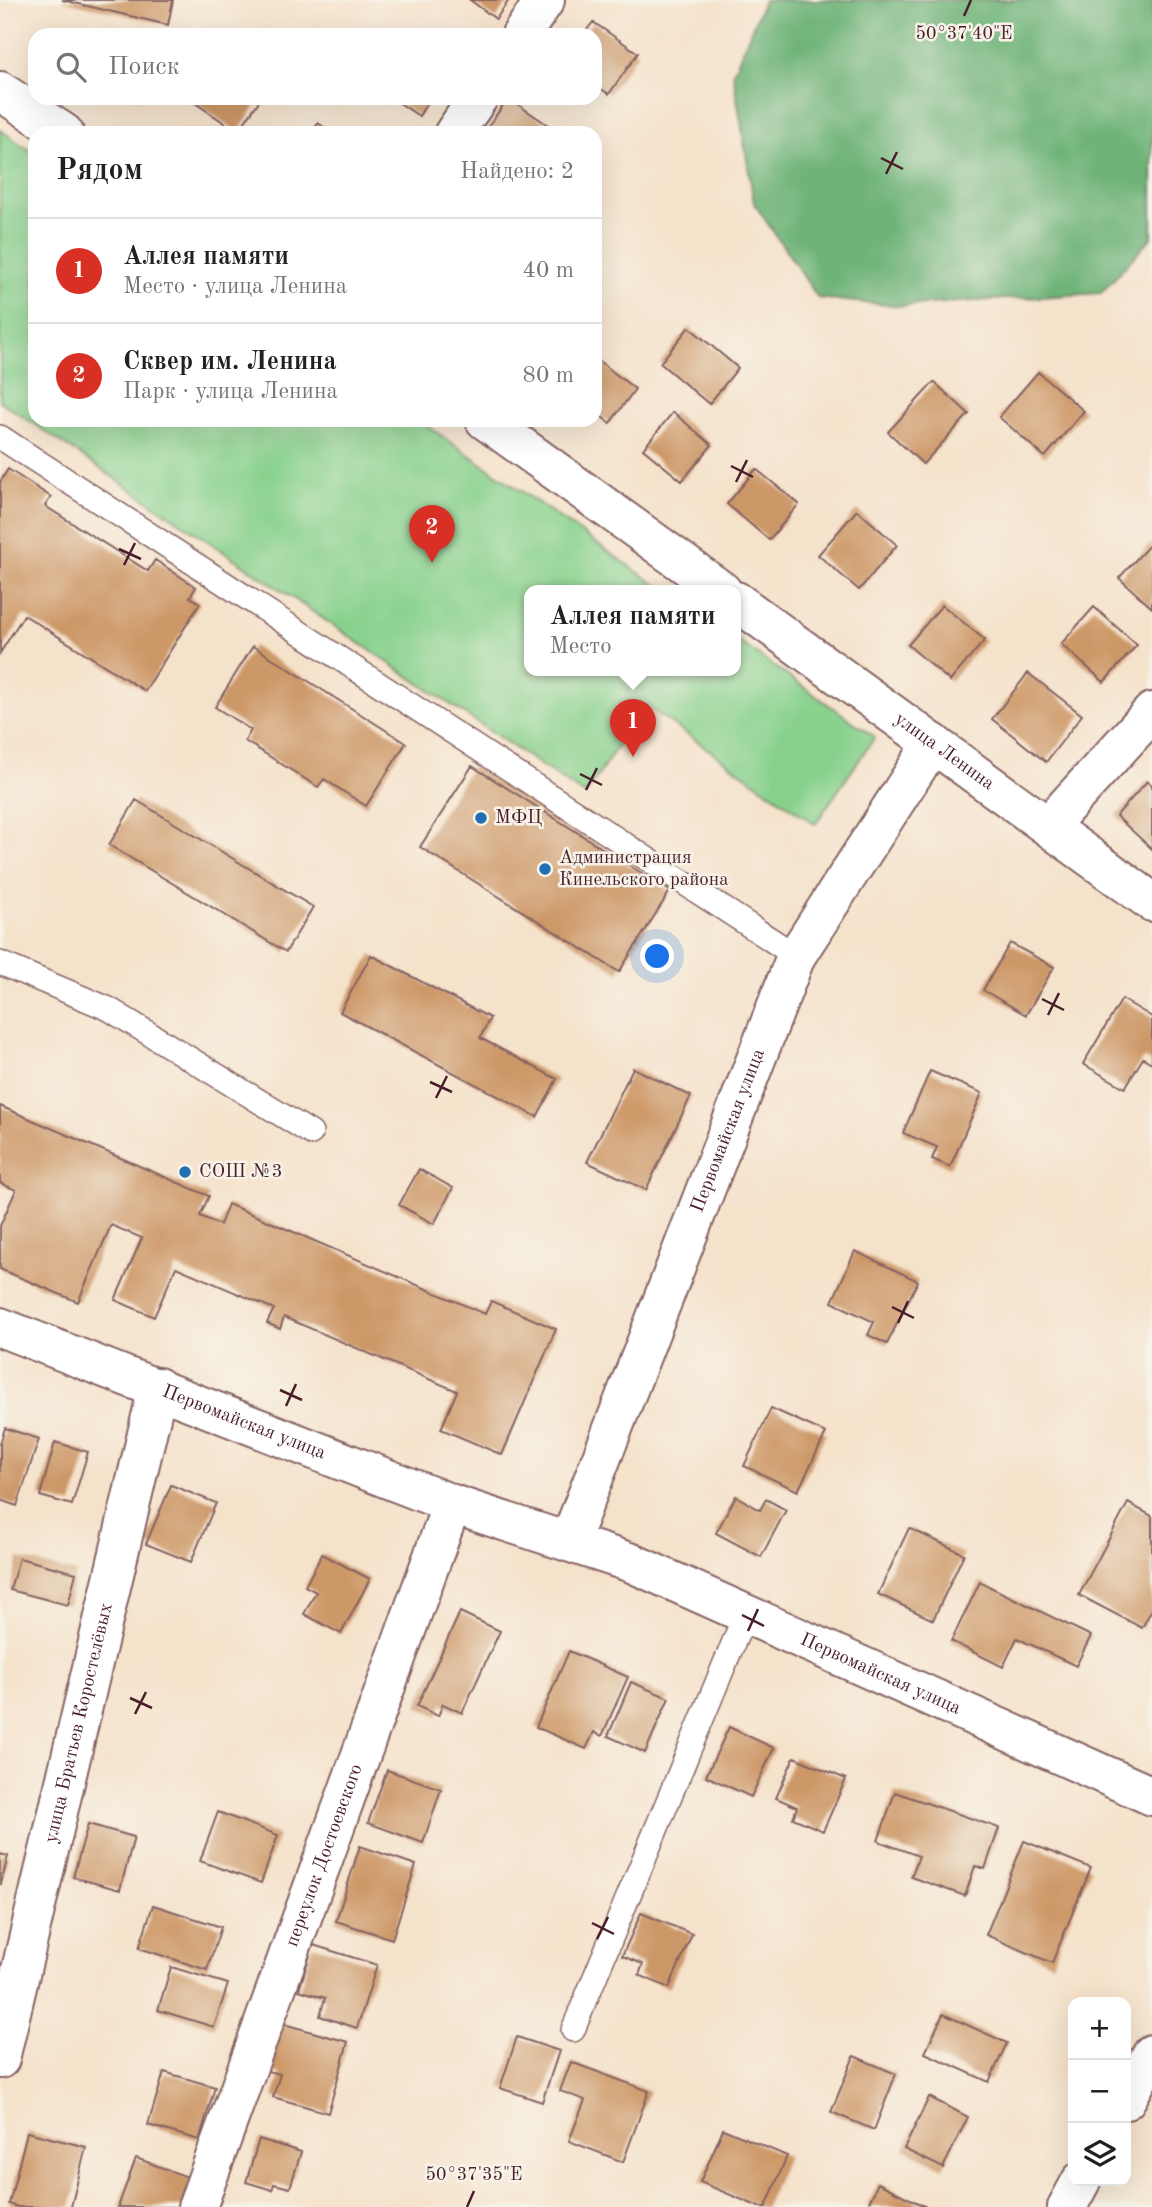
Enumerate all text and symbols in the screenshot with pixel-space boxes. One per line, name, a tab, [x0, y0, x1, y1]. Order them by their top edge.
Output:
text: 50°37'40"E	[916, 25, 1012, 43]
search box	[28, 28, 602, 105]
icon: search	[52, 48, 90, 86]
text: Поиск	[108, 54, 180, 80]
text: Рядом	[56, 156, 143, 186]
text: Найдено: 2	[460, 160, 574, 183]
text: Аллея памяти	[123, 244, 289, 270]
text: 1	[72, 259, 86, 282]
text: 40 m	[523, 259, 574, 282]
text: Место · улица Ленина	[123, 275, 347, 298]
text: Сквер им. Ленина	[123, 349, 337, 375]
text: 2	[72, 364, 86, 387]
text: 80 m	[523, 364, 574, 387]
text: Парк · улица Ленина	[123, 380, 338, 403]
pin: 2	[409, 505, 455, 563]
popup	[524, 585, 741, 676]
text: Аллея памяти	[549, 604, 716, 630]
text: Место	[549, 635, 612, 658]
pin: 1	[610, 699, 656, 757]
street label: улица Ленина	[891, 709, 998, 794]
place label: МФЦ	[495, 809, 542, 828]
marker: МФЦ	[473, 810, 489, 826]
place label: Администрация Кинельского района	[559, 849, 729, 890]
marker: Администрация Кинельского района	[537, 861, 553, 877]
your location	[640, 939, 674, 973]
street label: Первомайская улица	[688, 1046, 769, 1215]
place label: СОШ №3	[199, 1163, 283, 1182]
marker: СОШ №3	[177, 1164, 193, 1180]
street label: Первомайская улица	[160, 1382, 329, 1463]
street label: улица Братьев Коростелёвых	[42, 1601, 116, 1845]
street label: Первомайская улица	[797, 1630, 964, 1719]
street label: переулок Достоевского	[283, 1762, 366, 1949]
map controls	[1068, 1997, 1131, 2186]
button: +	[1068, 1997, 1131, 2060]
button: −	[1068, 2060, 1131, 2123]
button: layers	[1068, 2123, 1131, 2186]
text: 50°37'35"E	[426, 2166, 522, 2184]

